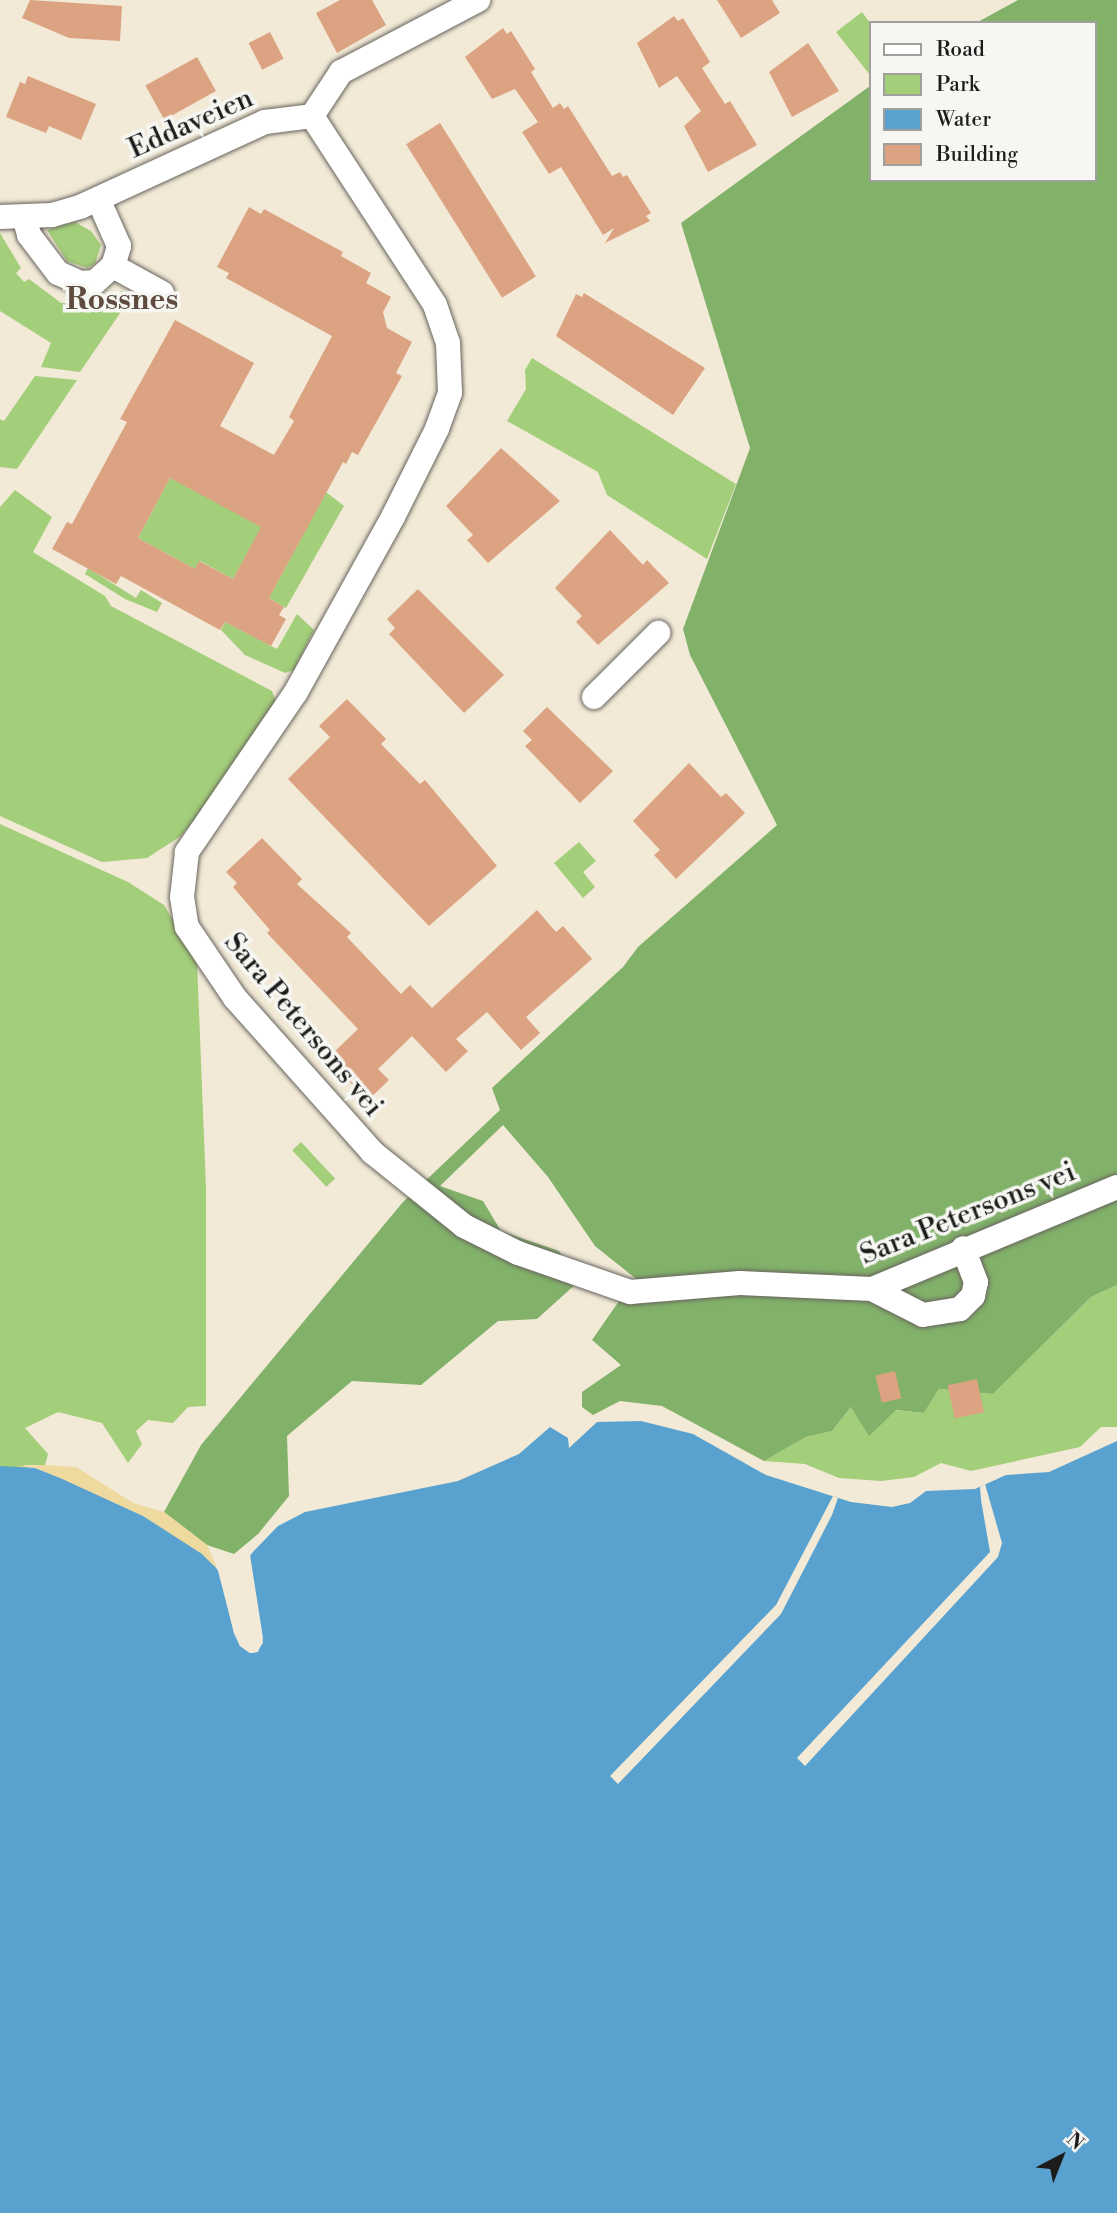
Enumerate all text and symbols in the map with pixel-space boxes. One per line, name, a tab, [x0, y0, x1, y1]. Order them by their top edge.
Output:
legend	[869, 21, 1096, 182]
text: Road	[936, 37, 985, 63]
text: Park	[936, 72, 980, 98]
street label: Eddaveien	[124, 82, 258, 166]
text: Water	[936, 107, 991, 133]
text: Building	[936, 142, 1018, 168]
district label: Rossnes	[66, 282, 178, 318]
street label: Sara Petersons vei	[216, 926, 390, 1124]
street label: Sara Petersons vei	[855, 1155, 1081, 1273]
north arrow	[1026, 2122, 1096, 2192]
text: N	[1061, 2127, 1089, 2155]

